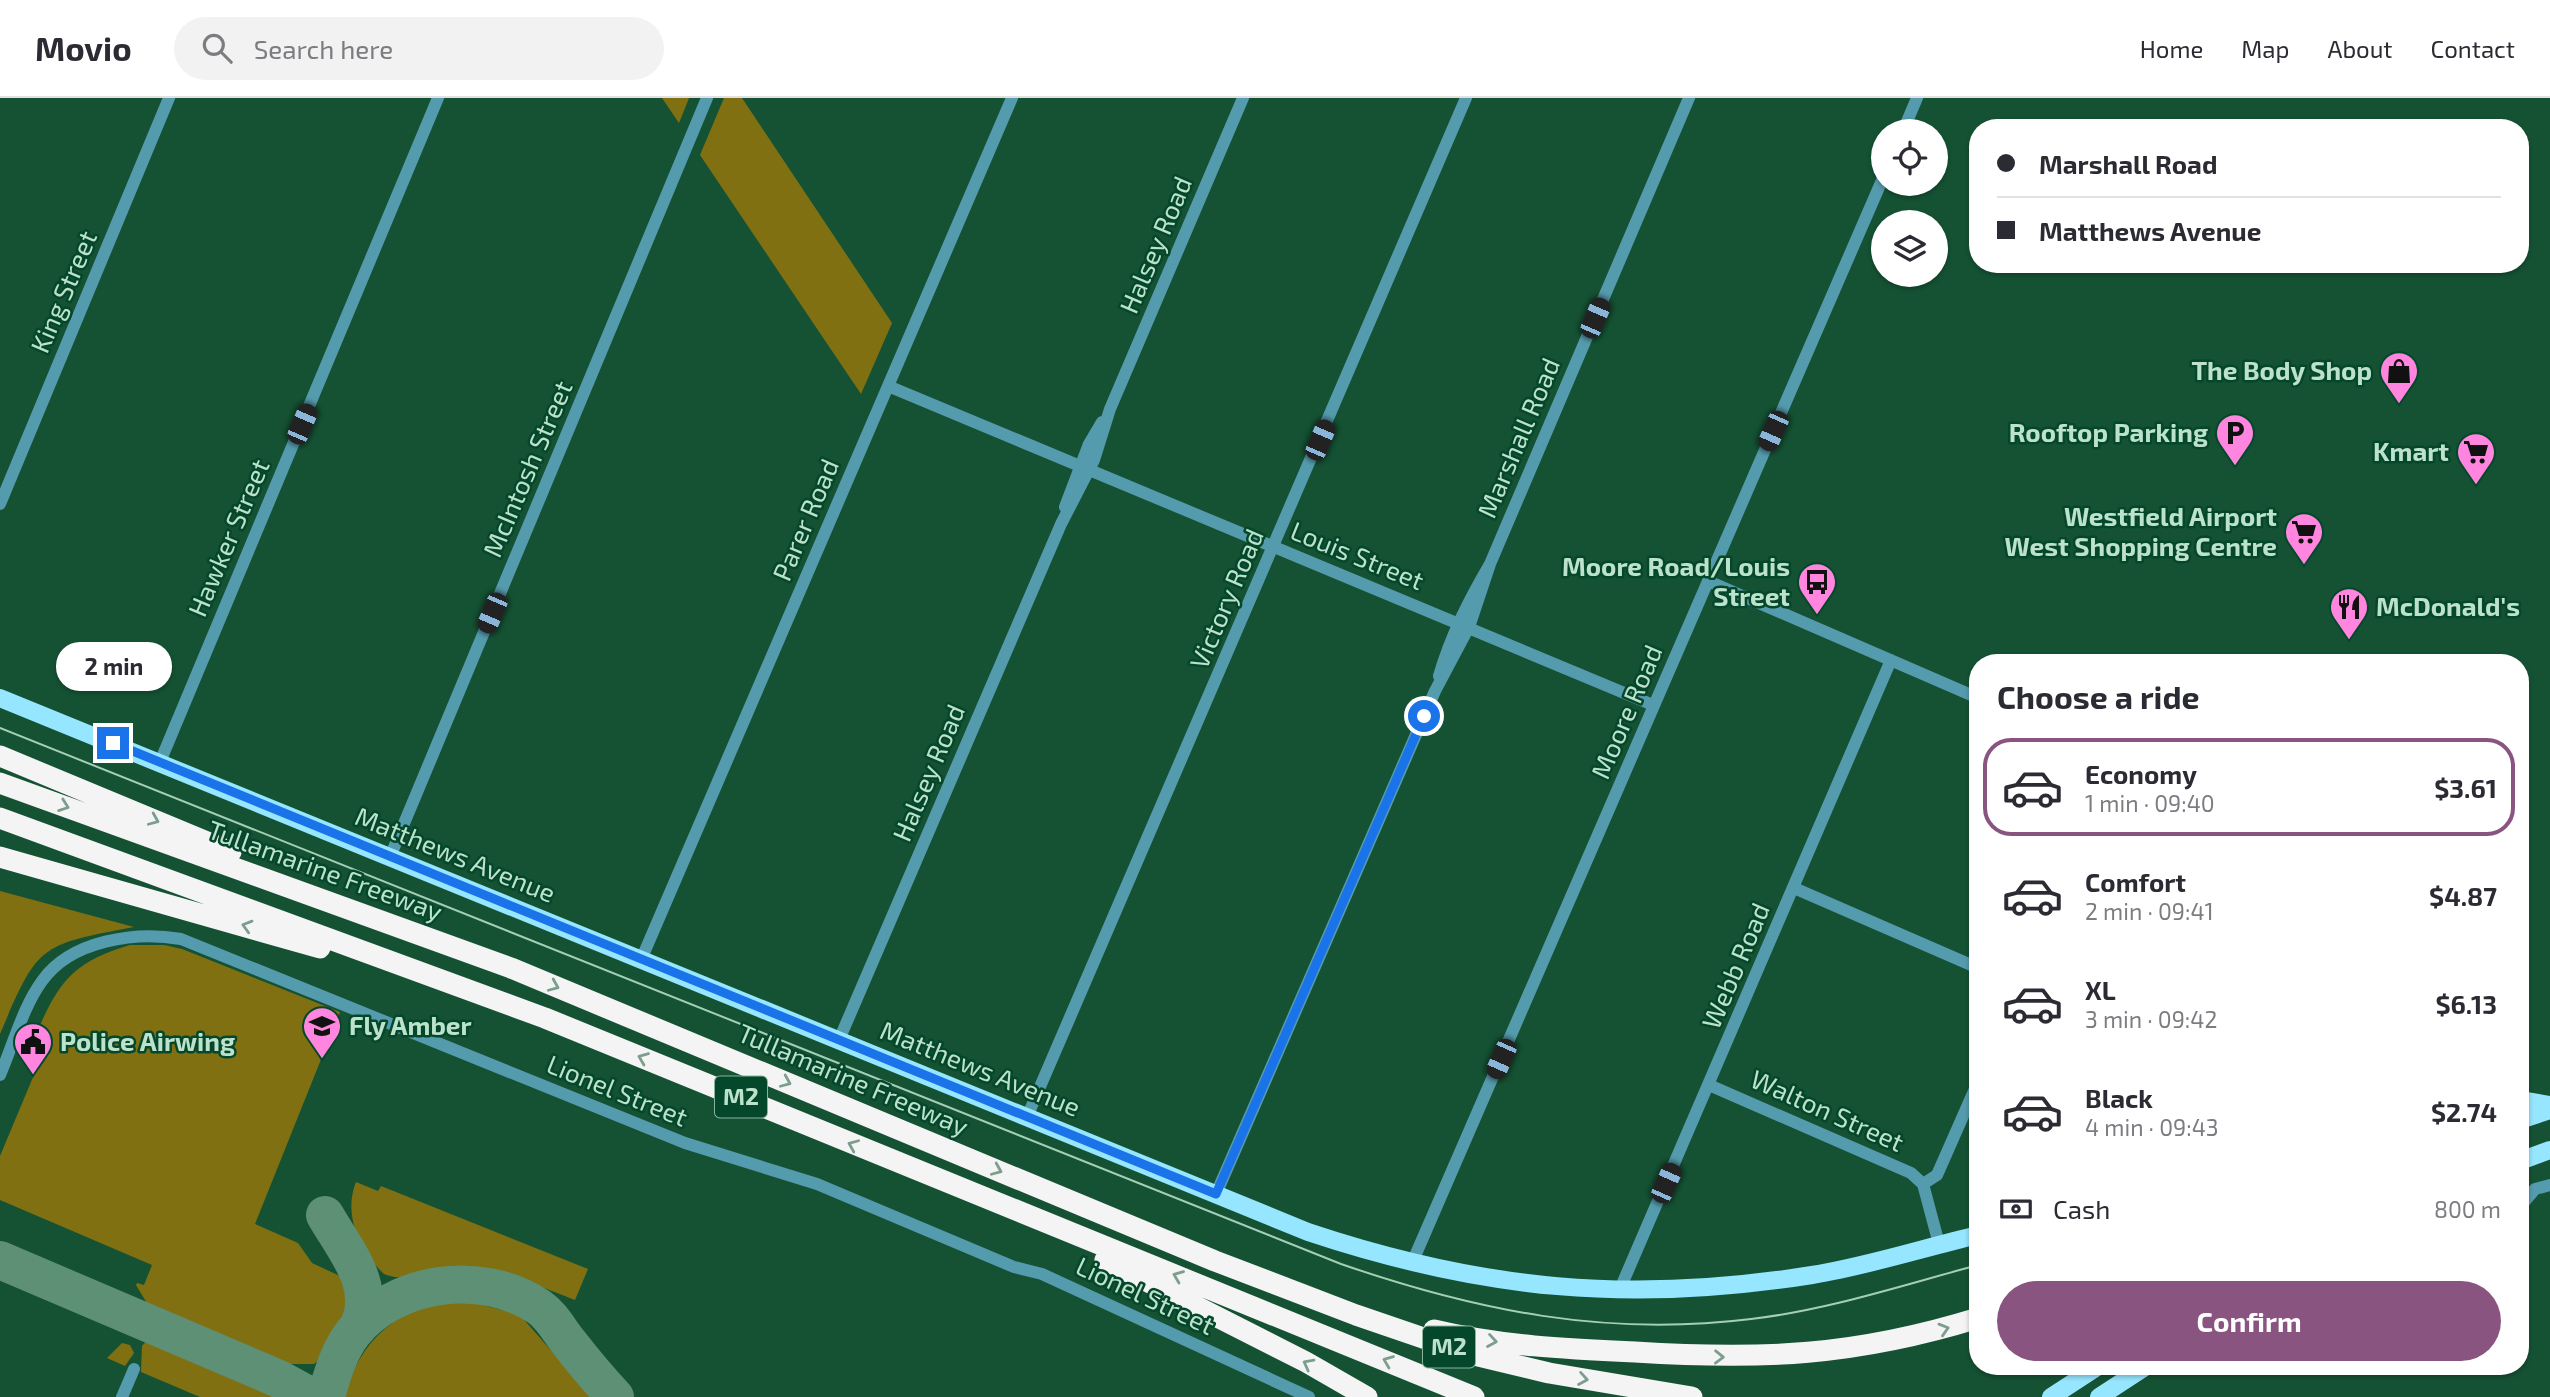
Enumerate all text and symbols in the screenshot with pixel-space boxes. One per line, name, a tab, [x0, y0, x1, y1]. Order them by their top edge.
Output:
search box	[174, 17, 664, 80]
text: Movio	[35, 28, 132, 68]
icon: search	[198, 29, 236, 67]
text: Search here	[254, 33, 393, 64]
text: Home	[2140, 34, 2203, 63]
text: Map	[2241, 34, 2289, 63]
text: About	[2327, 34, 2393, 63]
text: Contact	[2431, 34, 2515, 63]
map controls	[1871, 119, 1948, 287]
button: locate	[1871, 119, 1948, 196]
text: Marshall Road	[2039, 148, 2217, 179]
street label: Halsey Road	[1112, 171, 1197, 317]
button: layers	[1871, 210, 1948, 287]
text: Matthews Avenue	[2039, 215, 2261, 246]
street label: King Street	[23, 226, 102, 357]
car	[1578, 295, 1613, 341]
shop icon: The Body Shop	[2378, 350, 2420, 405]
street label: Marshall Road	[1470, 353, 1565, 522]
place label: The Body Shop	[2191, 354, 2372, 386]
street label: McIntosh Street	[476, 376, 578, 561]
car	[285, 401, 320, 447]
car	[1755, 408, 1792, 454]
parking icon: Rooftop Parking	[2214, 412, 2256, 467]
place label: Rooftop Parking	[2009, 416, 2208, 447]
car	[1303, 417, 1338, 463]
supermarket icon: Kmart	[2455, 431, 2497, 486]
place label: Kmart	[2373, 435, 2449, 466]
street label: Hawker Street	[181, 454, 275, 621]
street label: Parer Road	[765, 454, 844, 585]
place label: Westfield Airport West Shopping Centre	[2005, 500, 2277, 561]
supermarket icon: Westfield Airport West Shopping Centre	[2283, 511, 2325, 566]
street label: Louis Street	[1287, 514, 1429, 595]
street label: Victory Road	[1182, 524, 1269, 673]
place label: Moore Road/Louis Street	[1562, 550, 1790, 611]
bus stop icon: Moore Road/Louis Street	[1796, 561, 1838, 616]
restaurant icon: McDonald's	[2328, 586, 2370, 641]
car	[475, 590, 510, 636]
place label: McDonald's	[2376, 590, 2520, 621]
street label: Moore Road	[1584, 640, 1668, 783]
callout: 2 min	[55, 642, 171, 690]
text: 2 min	[85, 652, 143, 680]
text: Choose a ride	[1997, 677, 2200, 715]
street label: Halsey Road	[885, 699, 970, 845]
route start	[1408, 700, 1440, 732]
route end	[97, 727, 129, 759]
icon: car	[2001, 756, 2064, 819]
text: Economy	[2085, 758, 2197, 789]
text: $3.61	[2434, 772, 2497, 803]
text: 1 min · 09:40	[2085, 789, 2215, 817]
one-way arrow	[58, 798, 70, 812]
street label: Matthews Avenue	[351, 799, 560, 908]
one-way arrow	[146, 812, 159, 826]
street label: Tullamarine Freeway	[204, 813, 447, 926]
icon: car	[2001, 864, 2064, 927]
text: Comfort	[2085, 866, 2186, 897]
text: $4.87	[2429, 880, 2497, 911]
text: 2 min · 09:41	[2085, 897, 2214, 925]
street label: Webb Road	[1694, 898, 1775, 1033]
one-way arrow	[241, 920, 253, 935]
icon: car	[2001, 972, 2064, 1035]
text: XL	[2085, 974, 2116, 1005]
one-way arrow	[547, 977, 559, 991]
text: $6.13	[2435, 988, 2497, 1019]
school or university icon: Fly Amber	[301, 1005, 343, 1060]
text: 3 min · 09:42	[2085, 1005, 2217, 1033]
place label: Fly Amber	[349, 1009, 472, 1041]
street label: Matthews Avenue	[876, 1013, 1085, 1122]
street label: Tullamarine Freeway	[734, 1016, 974, 1141]
public building icon: Police Airwing	[12, 1021, 54, 1076]
place label: Police Airwing	[60, 1025, 235, 1056]
car	[1483, 1036, 1520, 1082]
street label: Lionel Street	[543, 1047, 692, 1132]
one-way arrow	[638, 1052, 650, 1066]
street label: Walton Street	[1746, 1062, 1909, 1157]
one-way arrow	[780, 1074, 792, 1088]
road number: M2	[715, 1077, 767, 1118]
icon: car	[2001, 1080, 2064, 1143]
text: Black	[2085, 1082, 2153, 1113]
text: $2.74	[2431, 1096, 2497, 1127]
text: 4 min · 09:43	[2085, 1113, 2219, 1141]
one-way arrow	[848, 1139, 860, 1153]
car	[1648, 1160, 1685, 1206]
one-way arrow	[990, 1161, 1002, 1175]
icon: cash	[1997, 1190, 2035, 1228]
text: Cash	[2053, 1193, 2110, 1224]
text: 800 m	[2434, 1195, 2501, 1223]
street label: Lionel Street	[1072, 1249, 1220, 1340]
one-way arrow	[1172, 1271, 1184, 1285]
button: Confirm	[1997, 1281, 2501, 1361]
one-way arrow	[1937, 1322, 1949, 1337]
road number: M2	[1423, 1326, 1475, 1367]
one-way arrow	[1486, 1333, 1498, 1348]
one-way arrow	[1713, 1350, 1724, 1365]
one-way arrow	[1383, 1356, 1395, 1370]
one-way arrow	[1302, 1358, 1315, 1372]
one-way arrow	[1577, 1371, 1588, 1386]

